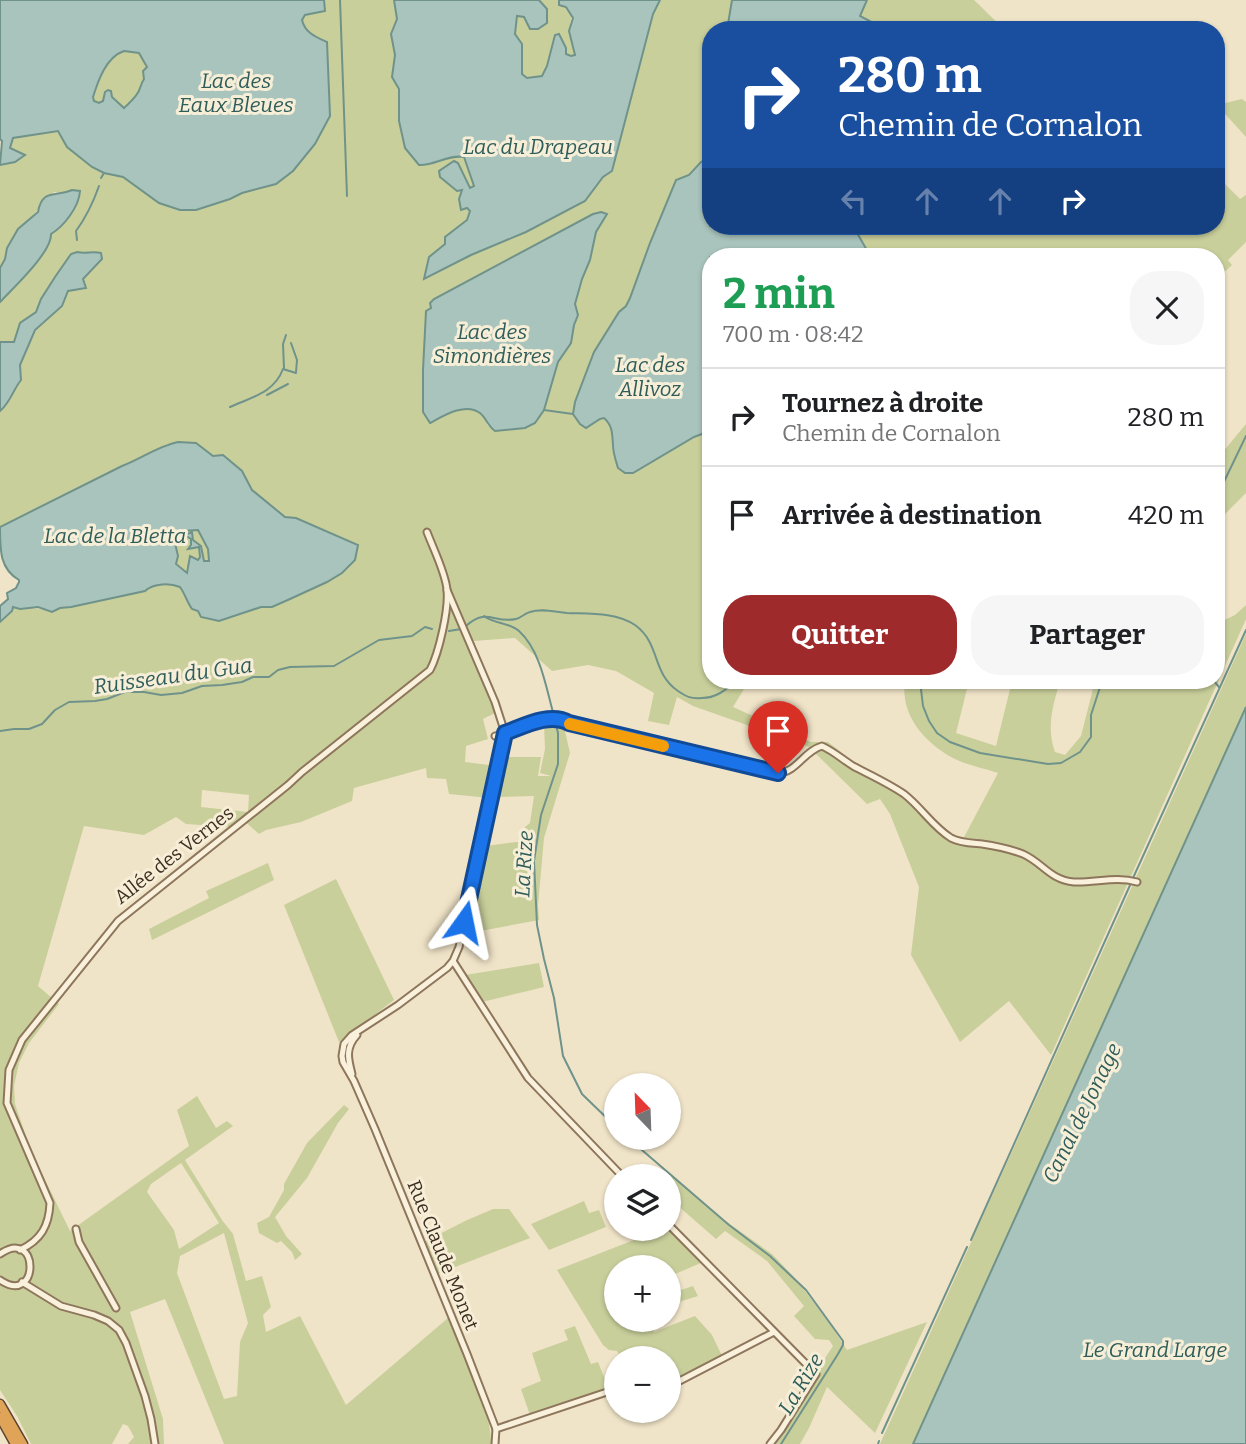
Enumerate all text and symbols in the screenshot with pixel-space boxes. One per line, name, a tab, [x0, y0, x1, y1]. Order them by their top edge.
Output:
text: 280 m	[838, 46, 982, 105]
icon: right	[723, 49, 814, 140]
water label: Lac des Eaux Bleues	[179, 68, 293, 118]
text: Chemin de Cornalon	[838, 106, 1142, 144]
water label: Lac du Drapeau	[463, 134, 613, 160]
icon: left	[835, 182, 873, 220]
icon: ahead	[908, 182, 946, 220]
icon: ahead	[981, 182, 1019, 220]
icon: right	[1054, 182, 1092, 220]
text: 2 min	[723, 269, 835, 319]
button: close	[1130, 271, 1204, 345]
water label: Lac des Simondières	[433, 319, 551, 369]
text: 700 m · 08:42	[723, 320, 864, 348]
water label: Lac des Allivoz	[615, 352, 685, 402]
text: Tournez à droite	[782, 388, 983, 419]
icon: right	[723, 398, 761, 436]
text: 280 m	[1128, 402, 1204, 433]
text: Chemin de Cornalon	[782, 419, 1001, 447]
icon: arrive	[723, 496, 761, 534]
text: Arrivée à destination	[782, 500, 1041, 531]
text: 420 m	[1128, 500, 1204, 531]
water label: Lac de la Bletta	[44, 523, 186, 549]
button: Quitter	[723, 595, 957, 675]
button: Partager	[971, 595, 1204, 675]
water label: Ruisseau du Gua	[92, 652, 254, 700]
pin	[748, 701, 808, 773]
icon: arrive	[759, 712, 797, 750]
street label: Allée des Vernes	[110, 801, 238, 909]
water label: La Rize	[509, 830, 539, 898]
position arrow	[427, 885, 501, 959]
water label: Canal de Jonage	[1037, 1039, 1127, 1187]
north arrow	[604, 1073, 681, 1150]
map controls	[604, 1073, 681, 1423]
button: layers	[604, 1164, 681, 1241]
street label: Rue Claude Monet	[402, 1177, 484, 1333]
button: +	[604, 1255, 681, 1332]
water label: Le Grand Large	[1083, 1337, 1227, 1363]
button: −	[604, 1346, 681, 1423]
water label: La Rize	[773, 1348, 830, 1419]

